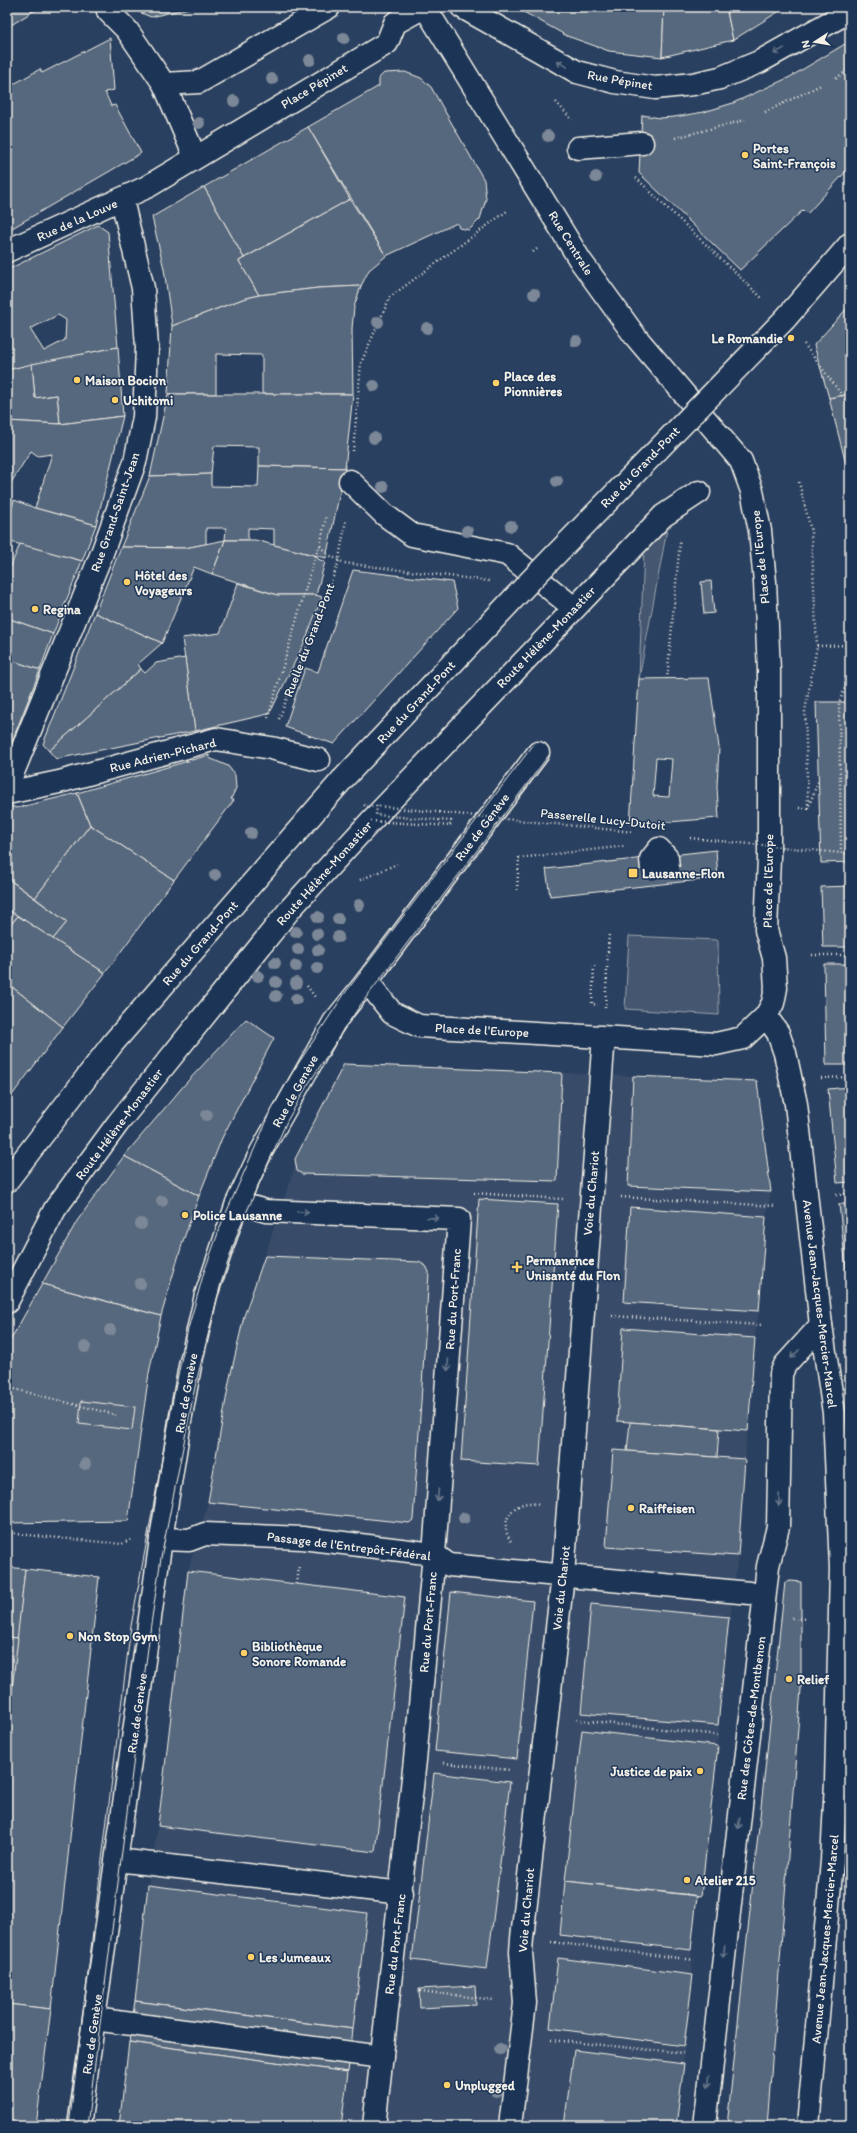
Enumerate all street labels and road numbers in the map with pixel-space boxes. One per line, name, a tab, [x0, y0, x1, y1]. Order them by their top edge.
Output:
street label: Place Pépinet	[278, 60, 350, 112]
street label: Rue Pépinet	[586, 67, 654, 93]
street label: Rue de la Louve	[34, 196, 120, 244]
street label: Rue Centrale	[545, 208, 597, 278]
street label: Rue du Grand-Pont	[597, 423, 683, 511]
street label: Rue Grand-Saint-Jean	[87, 449, 143, 574]
street label: Place de l'Europe	[748, 509, 772, 605]
street label: Ruelle du Grand-Pont	[280, 581, 338, 699]
street label: Route Hélène-Monastier	[493, 582, 599, 691]
street label: Rue du Grand-Pont	[374, 657, 458, 747]
street label: Rue Adrien-Pichard	[108, 735, 218, 775]
street label: Rue de Genève	[452, 790, 512, 864]
street label: Passerelle Lucy-Dutoit	[540, 805, 666, 833]
street label: Route Hélène-Monastier	[273, 817, 376, 928]
street label: Place de l'Europe	[760, 834, 776, 928]
street label: Rue du Grand-Pont	[159, 897, 241, 989]
street label: Place de l'Europe	[435, 1020, 529, 1040]
street label: Rue de Genève	[269, 1052, 321, 1130]
street label: Route Hélène-Monastier	[72, 1065, 166, 1183]
street label: Voie du Chariot	[580, 1150, 602, 1236]
street label: Avenue Jean-Jacques-Mercier-Marcel	[800, 1199, 840, 1409]
street label: Rue du Port-Franc	[442, 1248, 464, 1350]
street label: Rue de Genève	[172, 1352, 200, 1434]
street label: Passage de l'Entrepôt-Fédéral	[266, 1528, 432, 1564]
street label: Voie du Chariot	[549, 1545, 573, 1631]
street label: Rue du Port-Franc	[416, 1571, 440, 1673]
street label: Rue des Côtes-de-Montbenon	[733, 1635, 769, 1801]
street label: Rue de Genève	[124, 1672, 150, 1754]
street label: Avenue Jean-Jacques-Mercier-Marcel	[808, 1833, 842, 2044]
street label: Voie du Chariot	[515, 1867, 537, 1953]
street label: Rue du Port-Franc	[381, 1893, 409, 1995]
street label: Rue de Genève	[79, 1993, 105, 2075]

